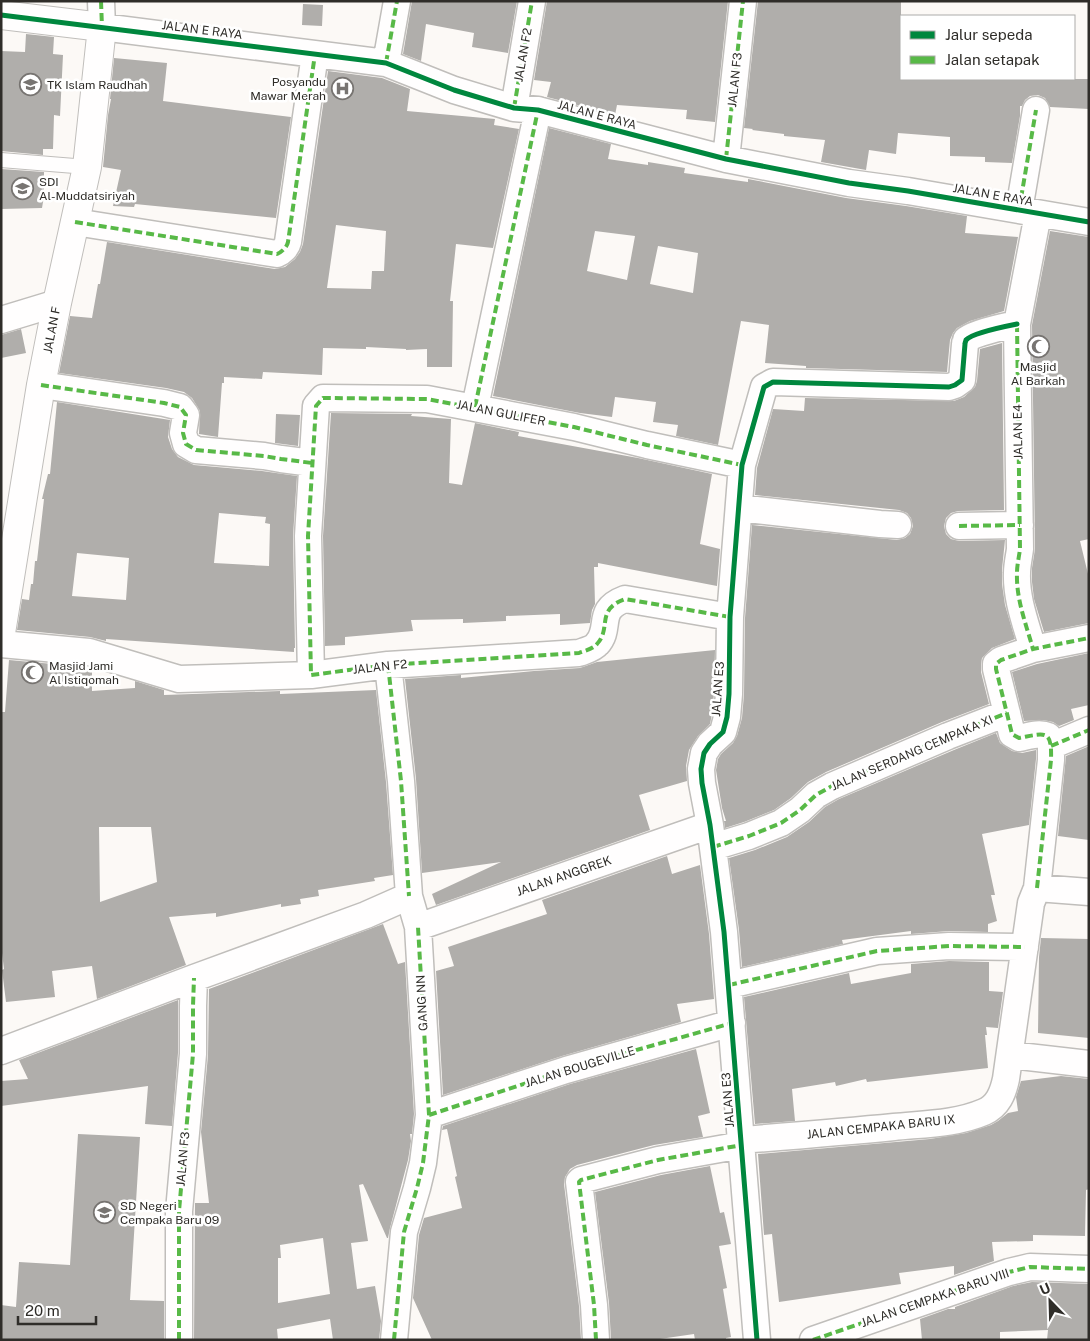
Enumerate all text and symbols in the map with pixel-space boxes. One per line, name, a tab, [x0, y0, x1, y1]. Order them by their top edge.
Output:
legend	[900, 15, 1075, 80]
street label: JALAN E RAYA	[161, 18, 244, 42]
text: Jalur sepeda	[945, 26, 1033, 43]
street label: JALAN F2	[511, 27, 535, 83]
text: Jalan setapak	[945, 51, 1040, 68]
street label: JALAN F3	[725, 52, 745, 108]
school or university icon: TK Islam Raudhah	[19, 73, 43, 97]
place label: Posyandu Mawar Merah	[250, 75, 326, 103]
hospital icon: Posyandu Mawar Merah	[330, 77, 354, 101]
place label: TK Islam Raudhah	[47, 78, 148, 92]
street label: JALAN E RAYA	[556, 98, 639, 132]
place label: SDI Al-Muddatsiriyah	[39, 175, 135, 203]
school or university icon: SDI Al-Muddatsiriyah	[11, 177, 35, 201]
street label: JALAN E RAYA	[952, 181, 1035, 209]
street label: JALAN F	[41, 305, 63, 355]
mosque icon: Masjid Al Barkah	[1026, 334, 1050, 358]
place label: Masjid Al Barkah	[1011, 360, 1065, 388]
street label: JALAN GULIFER	[455, 397, 547, 429]
street label: JALAN E4	[1011, 404, 1025, 460]
street label: JALAN F2	[352, 657, 408, 677]
place label: Masjid Jami Al Istiqomah	[49, 659, 119, 687]
mosque icon: Masjid Jami Al Istiqomah	[21, 661, 45, 685]
street label: JALAN E3	[709, 661, 727, 717]
street label: JALAN SERDANG CEMPAKA XI	[829, 712, 995, 794]
street label: JALAN ANGGREK	[515, 853, 613, 899]
street label: GANG NN	[414, 975, 430, 1031]
street label: JALAN BOUGEVILLE	[523, 1044, 637, 1090]
street label: JALAN E3	[719, 1072, 737, 1128]
street label: JALAN CEMPAKA BARU IX	[806, 1112, 956, 1142]
street label: JALAN F3	[174, 1131, 192, 1187]
place label: SD Negeri Cempaka Baru 09	[120, 1199, 219, 1227]
school or university icon: SD Negeri Cempaka Baru 09	[92, 1201, 116, 1225]
street label: JALAN CEMPAKA BARU VIII	[859, 1266, 1011, 1330]
north arrow	[1025, 1276, 1075, 1326]
text: U	[1037, 1280, 1053, 1298]
scale bar	[18, 1294, 95, 1326]
text: 20 m	[25, 1302, 60, 1319]

